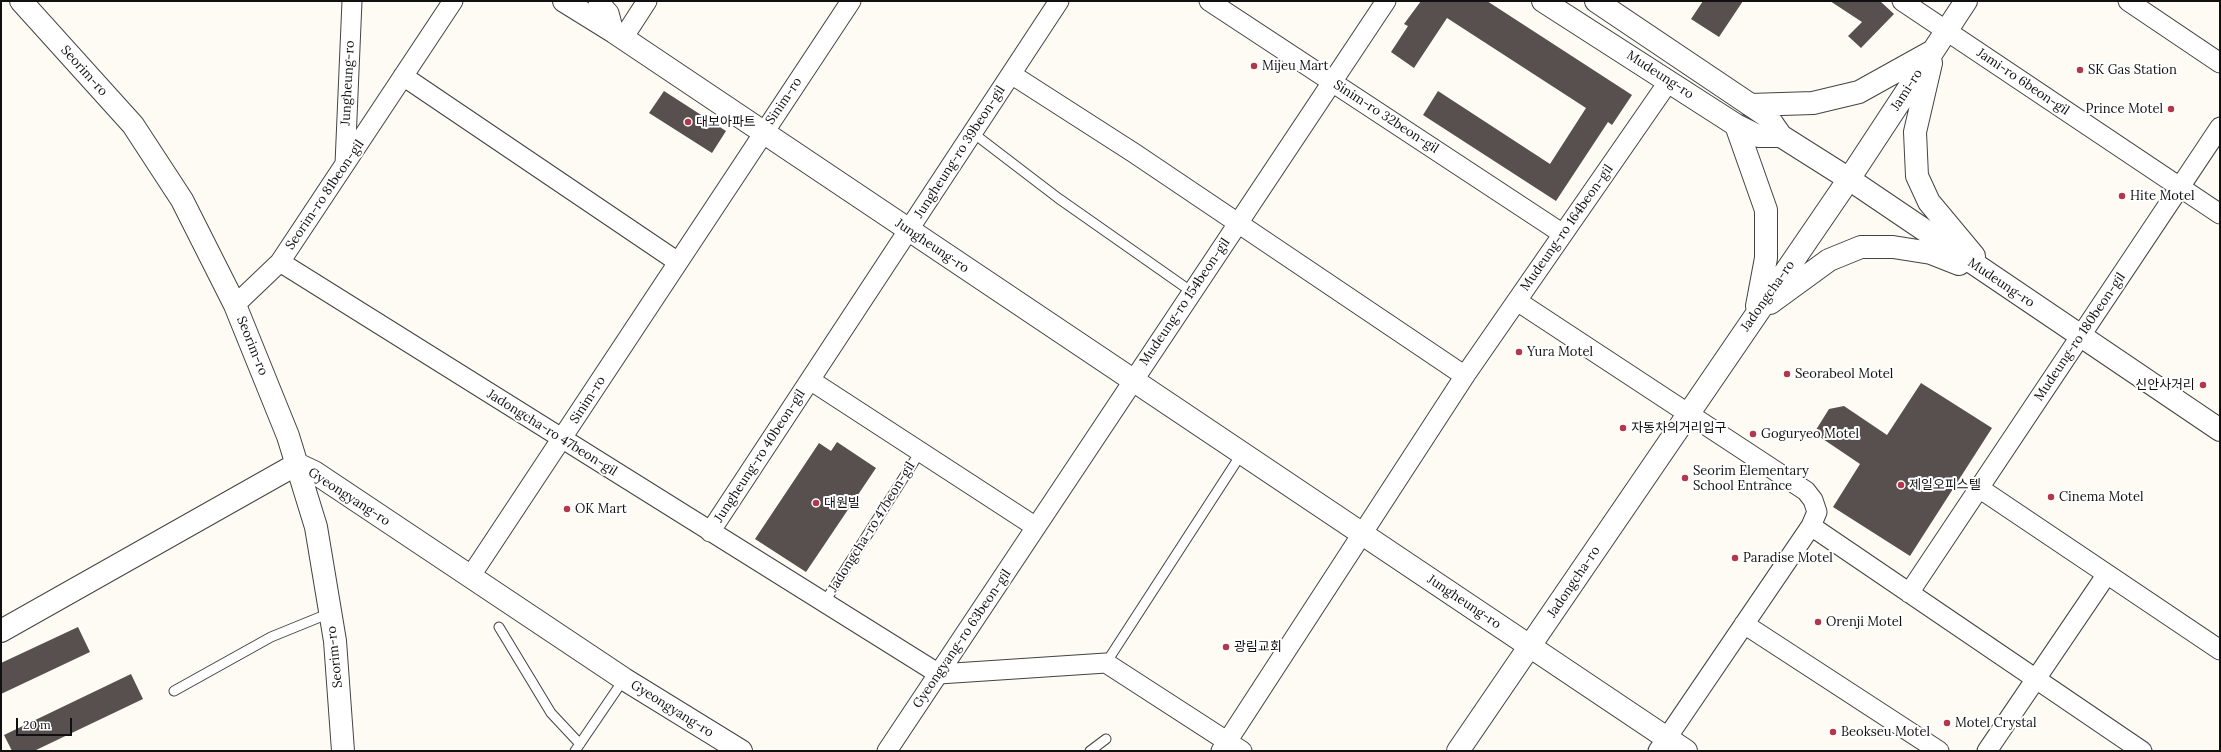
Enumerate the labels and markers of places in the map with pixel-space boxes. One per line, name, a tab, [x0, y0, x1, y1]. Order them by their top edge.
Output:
place label: Mijeu Mart	[1262, 58, 1329, 74]
marker: Mijeu Mart	[1249, 61, 1259, 71]
place label: SK Gas Station	[2088, 62, 2177, 78]
marker: SK Gas Station	[2075, 65, 2085, 75]
place label: Prince Motel	[2086, 101, 2163, 117]
marker: Prince Motel	[2166, 104, 2176, 114]
place label: 대보아파트	[696, 114, 756, 130]
marker: 대보아파트	[683, 117, 693, 127]
place label: Hite Motel	[2130, 188, 2194, 204]
marker: Hite Motel	[2117, 191, 2127, 201]
place label: Yura Motel	[1527, 344, 1593, 360]
marker: Yura Motel	[1514, 347, 1524, 357]
place label: Seorabeol Motel	[1795, 366, 1893, 382]
marker: Seorabeol Motel	[1782, 369, 1792, 379]
place label: 신안사거리	[2135, 377, 2195, 393]
marker: 신안사거리	[2198, 380, 2208, 390]
place label: 자동차의거리입구	[1631, 420, 1727, 436]
marker: 자동차의거리입구	[1618, 423, 1628, 433]
place label: Goguryeo Motel	[1761, 426, 1859, 442]
marker: Goguryeo Motel	[1748, 429, 1758, 439]
place label: Seorim Elementary School Entrance	[1693, 463, 1809, 494]
marker: Seorim Elementary School Entrance	[1680, 473, 1690, 483]
place label: 제일오피스텔	[1909, 477, 1981, 493]
marker: 제일오피스텔	[1896, 480, 1906, 490]
place label: Cinema Motel	[2059, 489, 2143, 505]
marker: Cinema Motel	[2046, 492, 2056, 502]
place label: 대원빌	[824, 495, 860, 511]
marker: 대원빌	[811, 498, 821, 508]
place label: OK Mart	[575, 501, 627, 517]
marker: OK Mart	[562, 504, 572, 514]
place label: Paradise Motel	[1743, 550, 1833, 566]
marker: Paradise Motel	[1730, 553, 1740, 563]
place label: Orenji Motel	[1826, 614, 1902, 630]
marker: Orenji Motel	[1813, 617, 1823, 627]
place label: 광림교회	[1234, 639, 1282, 655]
marker: 광림교회	[1221, 642, 1231, 652]
place label: Motel Crystal	[1955, 715, 2037, 731]
marker: Motel Crystal	[1942, 718, 1952, 728]
place label: Beokseu Motel	[1841, 724, 1930, 740]
marker: Beokseu Motel	[1828, 727, 1838, 737]

